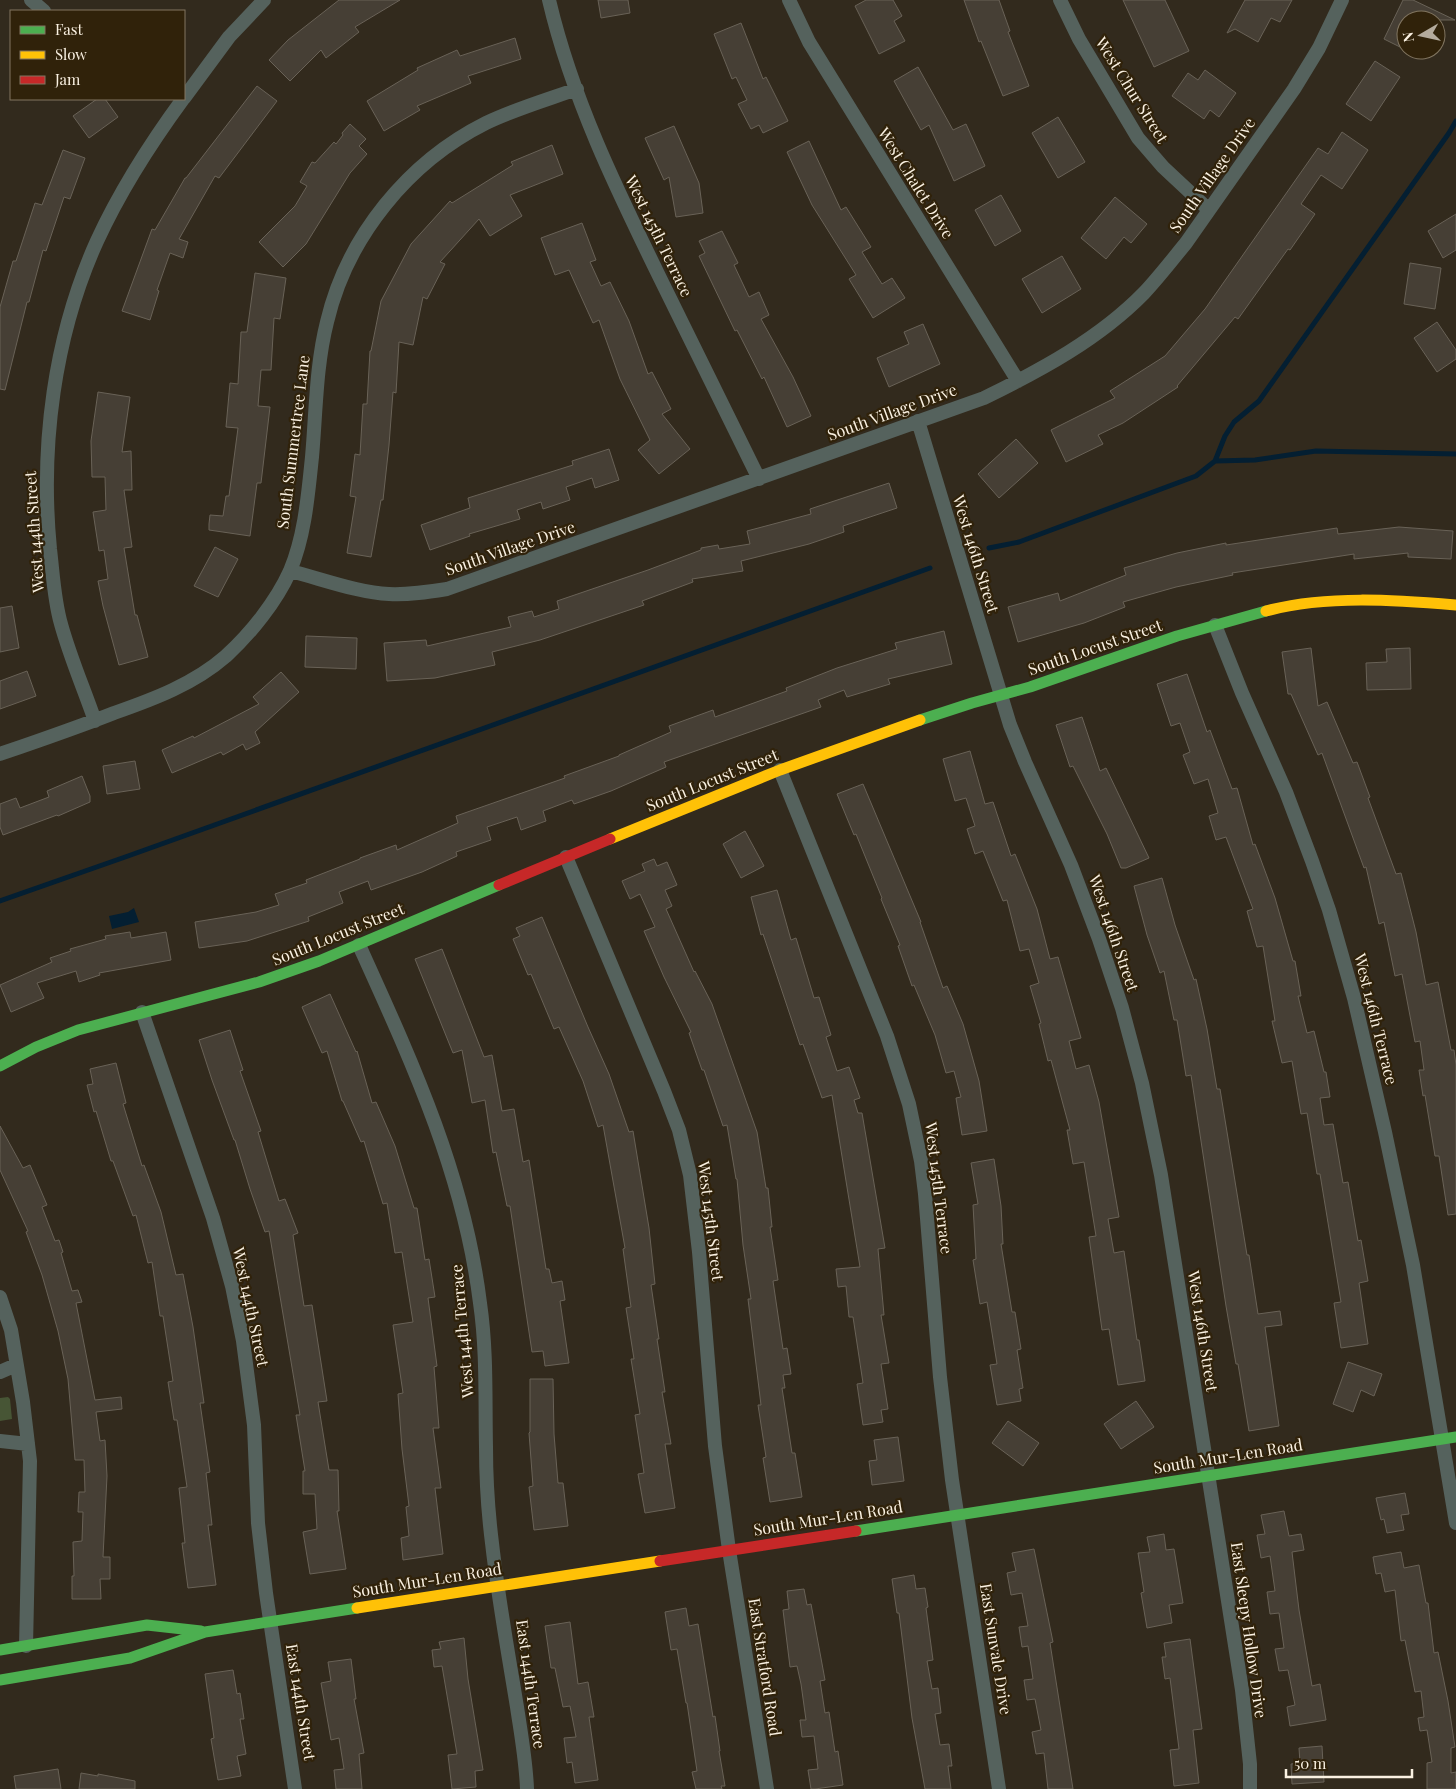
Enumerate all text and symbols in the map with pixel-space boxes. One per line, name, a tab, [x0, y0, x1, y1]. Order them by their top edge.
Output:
legend	[10, 10, 185, 100]
north arrow	[1396, 10, 1446, 60]
text: Fast	[55, 19, 84, 39]
text: N	[1397, 31, 1418, 44]
street label: West Chur Street	[1091, 32, 1174, 147]
text: Slow	[55, 44, 87, 64]
text: Jam	[54, 69, 81, 89]
street label: South Village Drive	[1164, 113, 1259, 237]
street label: West Chalet Drive	[873, 122, 959, 242]
street label: West 145th Terrace	[621, 171, 698, 300]
street label: South Summertree Lane	[271, 354, 314, 530]
street label: South Village Drive	[824, 378, 959, 445]
street label: West 144th Street	[19, 470, 48, 594]
street label: West 146th Street	[948, 491, 1004, 616]
street label: South Village Drive	[442, 515, 578, 580]
street label: South Locust Street	[1025, 614, 1165, 679]
street label: South Locust Street	[643, 743, 781, 816]
street label: West 146th Street	[1084, 871, 1144, 994]
street label: South Locust Street	[269, 897, 407, 970]
street label: West 146th Terrace	[1350, 950, 1403, 1087]
street label: West 145th Terrace	[921, 1120, 958, 1255]
street label: West 145th Street	[694, 1159, 729, 1282]
street label: West 144th Street	[228, 1244, 274, 1369]
street label: West 144th Terrace	[445, 1263, 478, 1400]
street label: West 146th Street	[1183, 1268, 1223, 1393]
street label: South Mur-Len Road	[1152, 1433, 1304, 1478]
street label: South Mur-Len Road	[752, 1495, 904, 1540]
street label: East Sleepy Hollow Drive	[1227, 1541, 1272, 1719]
street label: South Mur-Len Road	[351, 1557, 503, 1602]
street label: East Sunvale Drive	[976, 1582, 1017, 1716]
street label: East Stratford Road	[744, 1596, 787, 1738]
street label: East 144th Terrace	[512, 1618, 551, 1750]
street label: East 144th Street	[282, 1642, 321, 1762]
scale bar	[1286, 1746, 1412, 1778]
text: 50 m	[1294, 1753, 1327, 1773]

